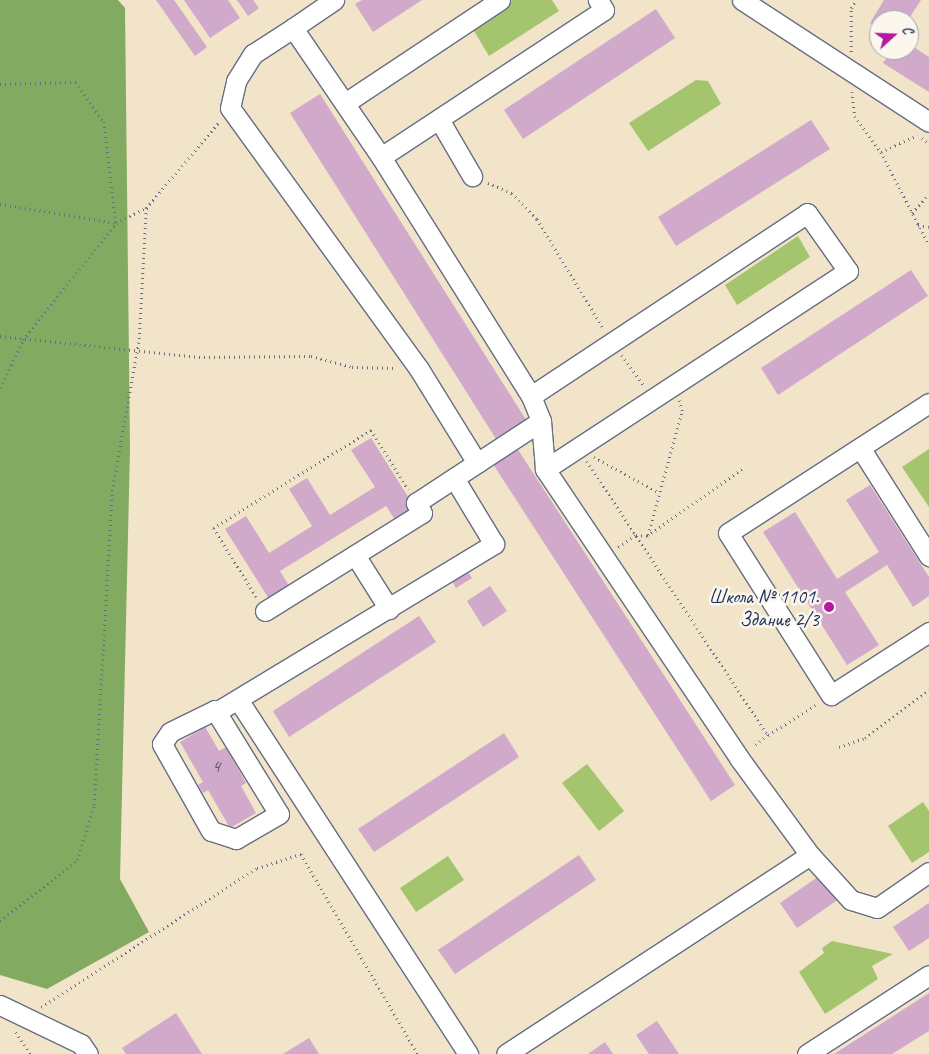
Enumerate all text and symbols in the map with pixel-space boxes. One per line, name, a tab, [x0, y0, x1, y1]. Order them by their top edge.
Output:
north arrow	[869, 10, 919, 60]
text: С	[898, 24, 917, 36]
place label: Школа № 1101. Здание 2/3	[709, 584, 819, 631]
marker: Школа № 1101. Здание 2/3	[823, 601, 835, 613]
house number: 4	[212, 755, 220, 777]

